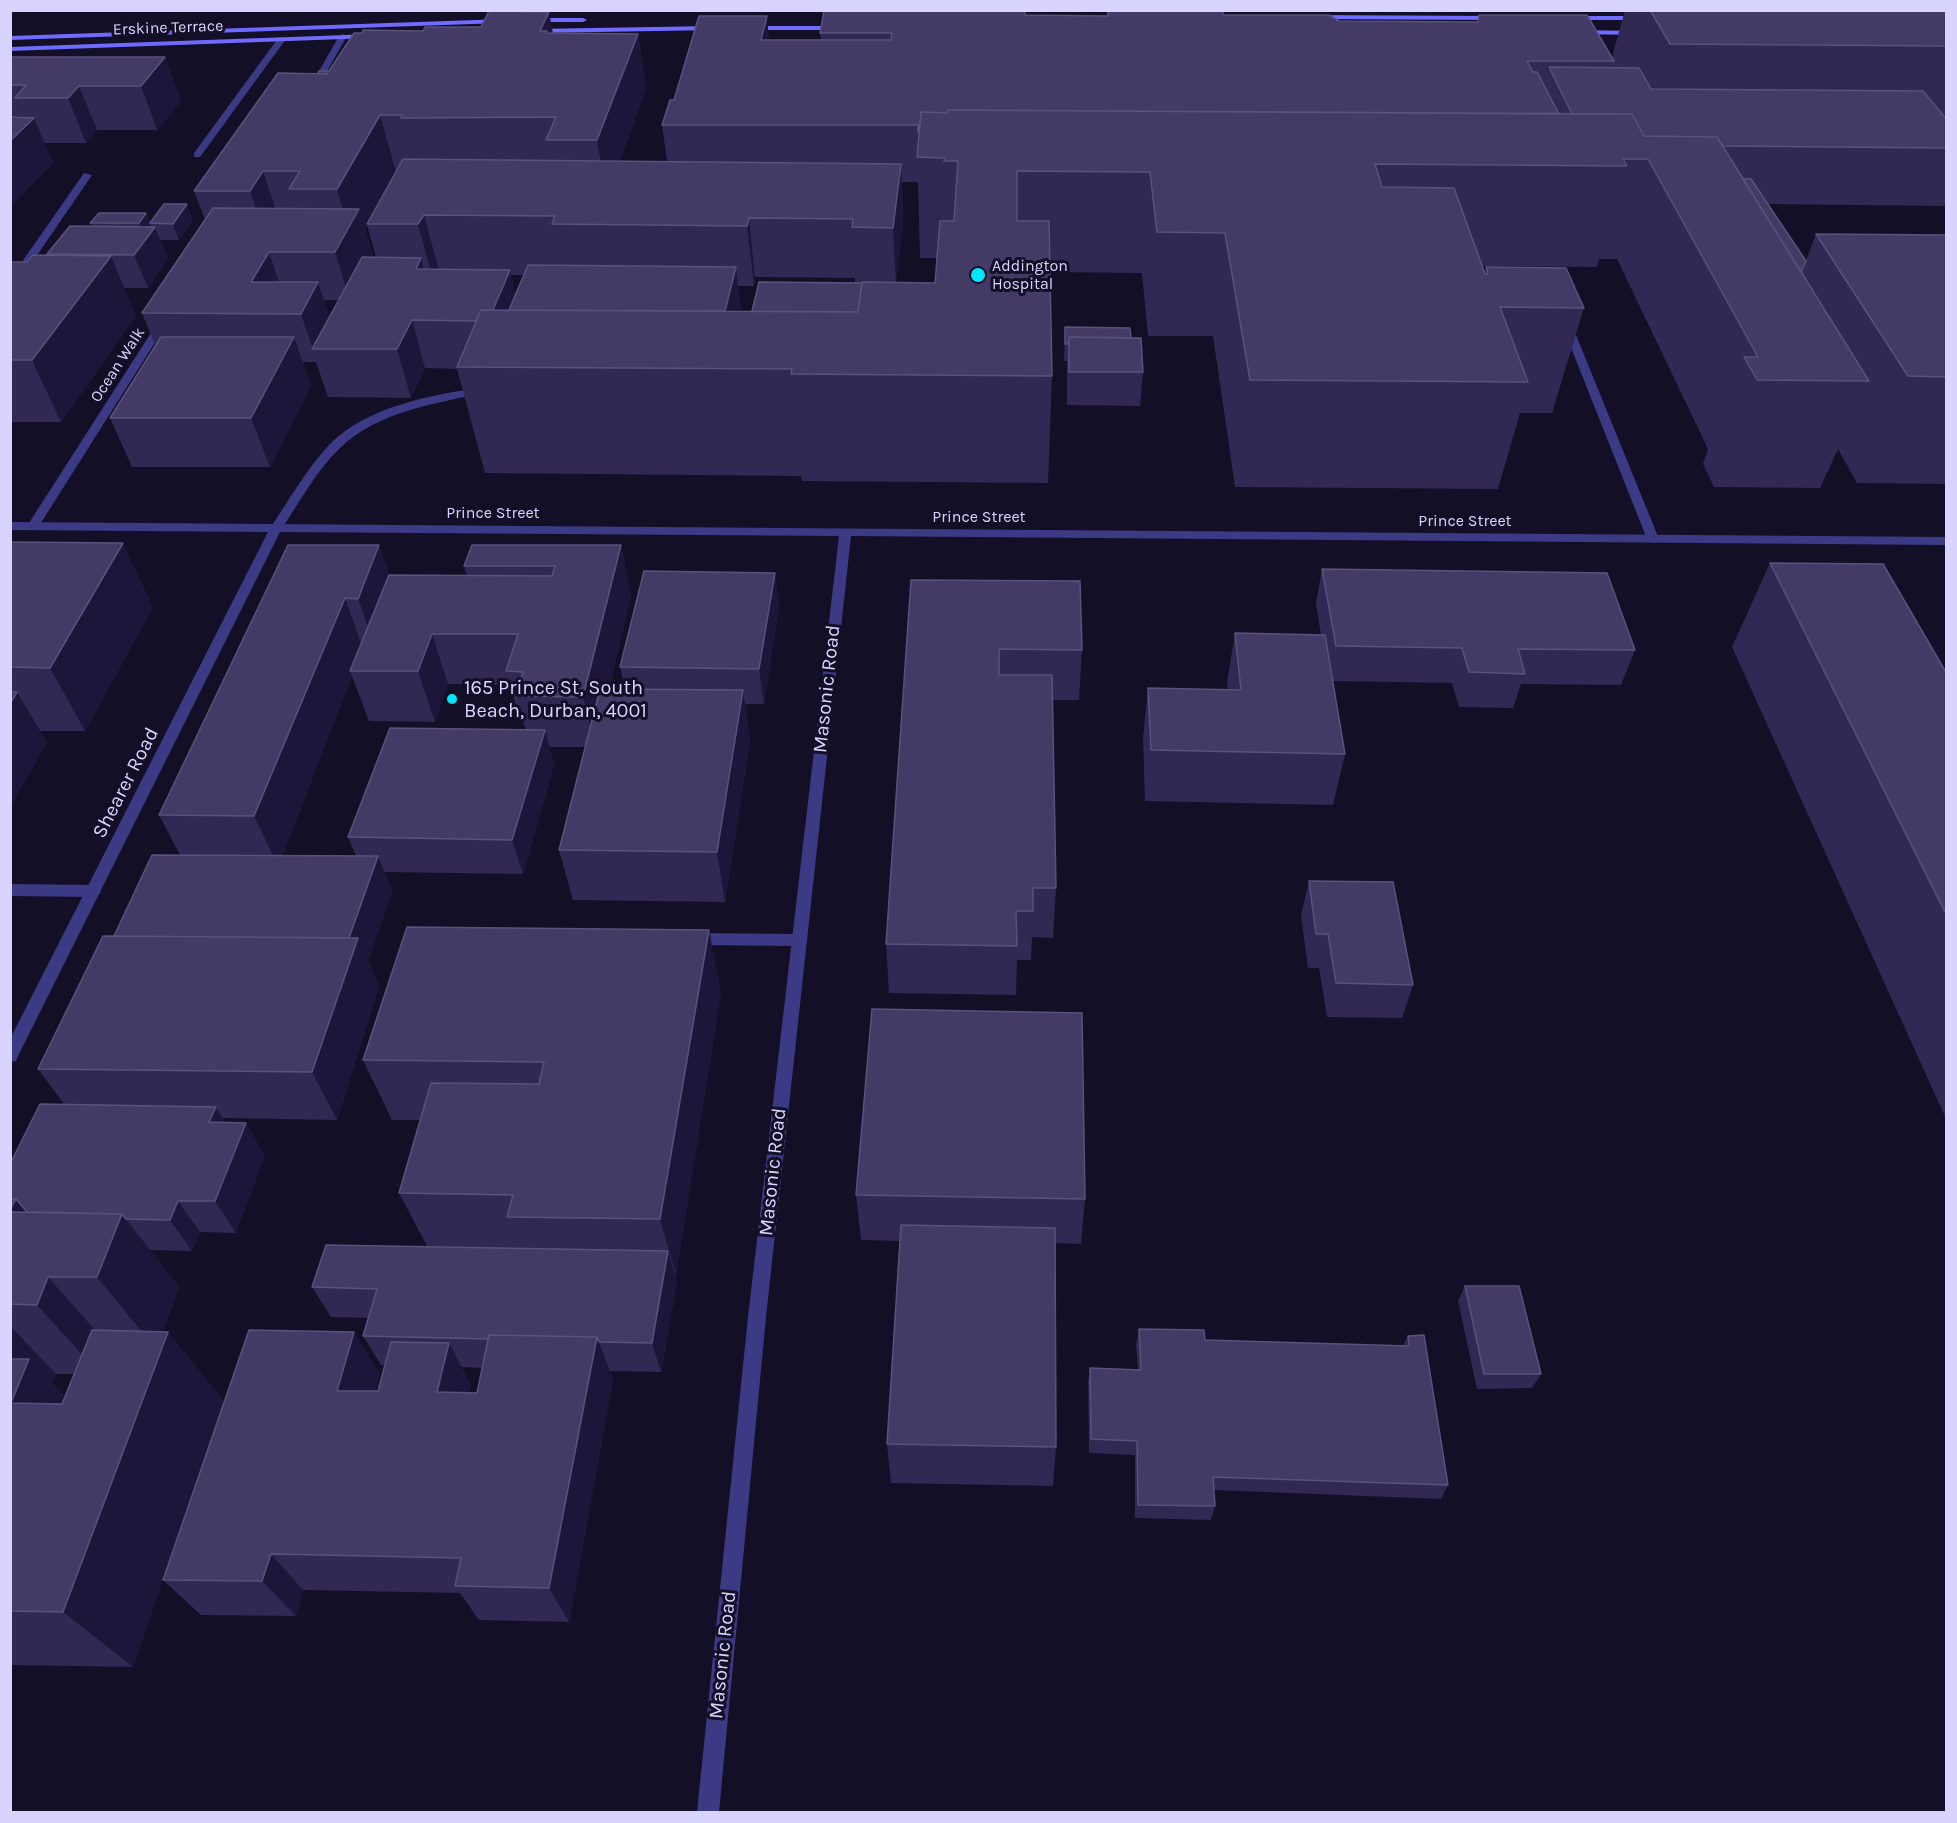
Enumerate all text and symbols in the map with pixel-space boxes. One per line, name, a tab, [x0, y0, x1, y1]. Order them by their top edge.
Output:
street label: Erskine Terrace	[112, 16, 224, 40]
place label: Addington Hospital	[992, 256, 1068, 294]
marker: Addington Hospital	[969, 266, 987, 284]
street label: Ocean Walk	[87, 324, 149, 406]
street label: Prince Street	[446, 503, 540, 523]
street label: Prince Street	[932, 507, 1026, 527]
street label: Prince Street	[1418, 511, 1512, 531]
street label: Masonic Road	[808, 624, 846, 754]
place label: 165 Prince St, South Beach, Durban, 4001	[464, 676, 647, 723]
marker: 165 Prince St, South Beach, Durban, 4001	[445, 692, 459, 706]
street label: Shearer Road	[88, 724, 164, 842]
street label: Masonic Road	[754, 1107, 792, 1237]
street label: Masonic Road	[704, 1590, 742, 1720]

